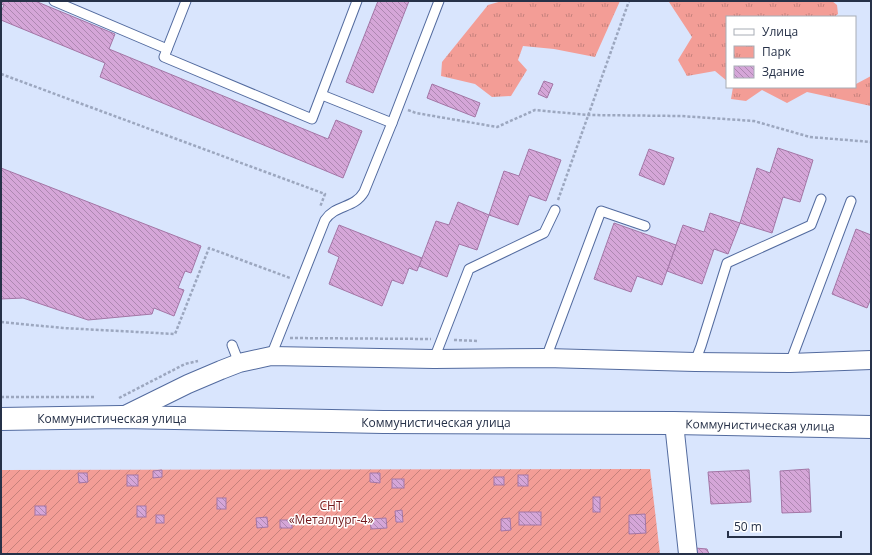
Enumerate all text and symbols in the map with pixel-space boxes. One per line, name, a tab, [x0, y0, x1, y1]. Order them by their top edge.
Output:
legend	[726, 16, 856, 88]
text: Улица	[762, 23, 798, 40]
text: Парк	[762, 43, 792, 60]
text: Здание	[762, 63, 805, 80]
street label: Коммунистическая улица	[37, 410, 187, 427]
street label: Коммунистическая улица	[361, 414, 511, 431]
street label: Коммунистическая улица	[685, 415, 835, 435]
park label: СНТ «Металлург-4»	[289, 497, 373, 528]
scale bar	[728, 513, 841, 539]
text: 50 m	[734, 518, 762, 535]

